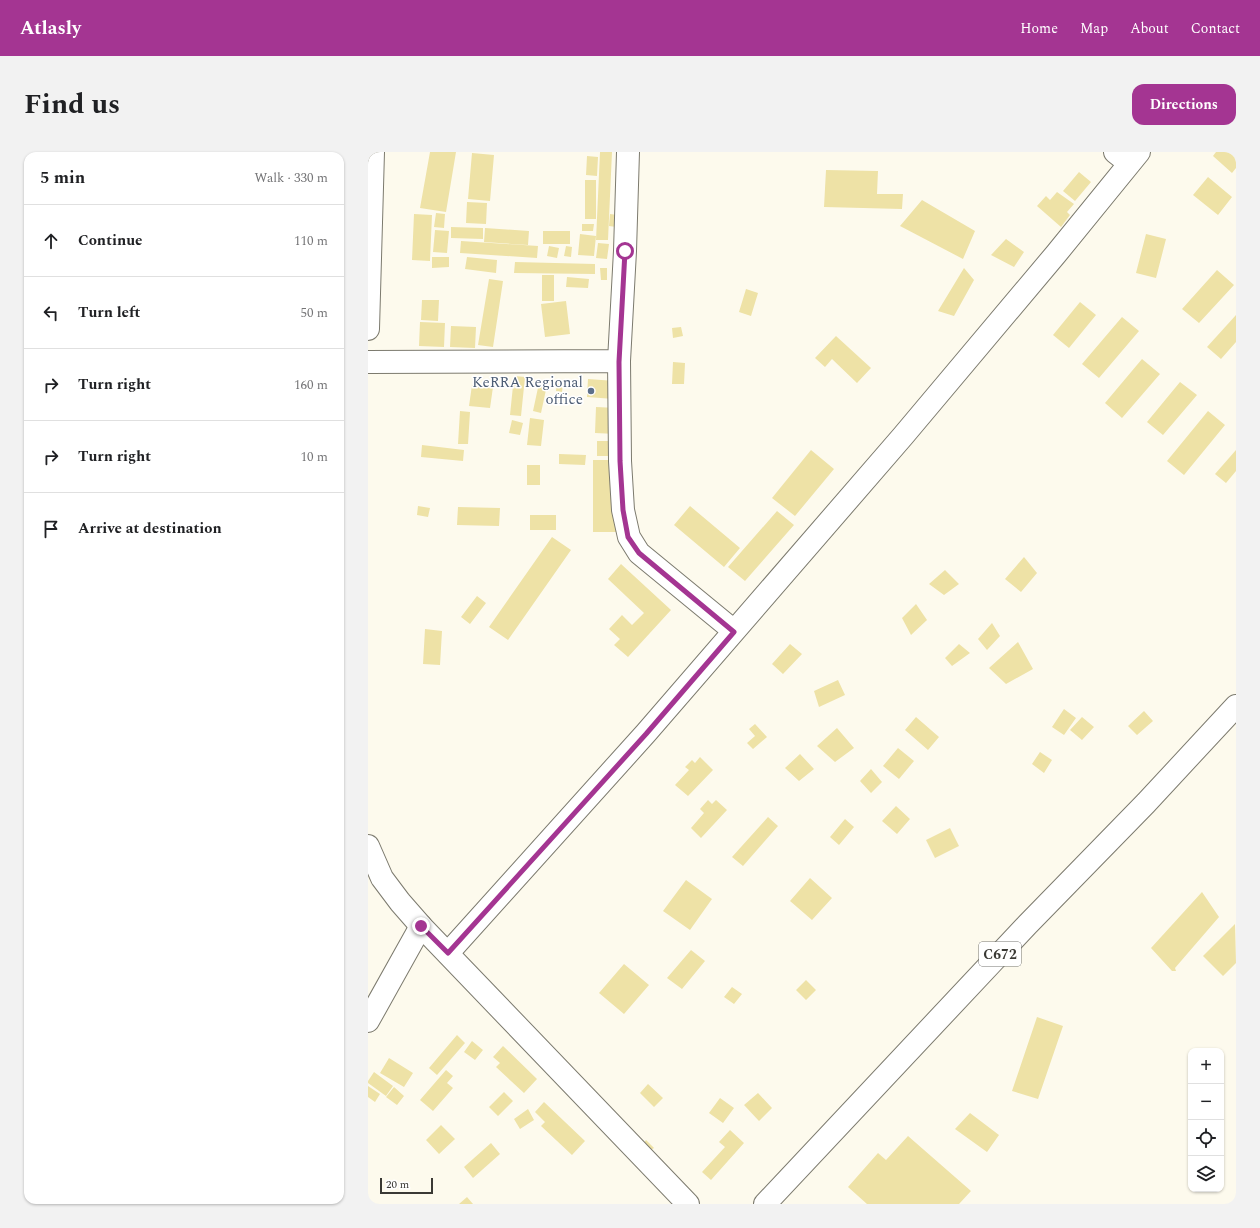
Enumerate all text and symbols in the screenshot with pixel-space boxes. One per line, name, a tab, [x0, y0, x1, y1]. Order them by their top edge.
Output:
text: Atlasly	[20, 14, 81, 43]
text: Home	[1020, 18, 1058, 39]
text: Map	[1080, 18, 1108, 39]
text: About	[1130, 18, 1169, 39]
text: Contact	[1191, 18, 1240, 39]
text: Find us	[24, 83, 120, 126]
button: Directions	[1132, 84, 1236, 125]
text: 5 min	[40, 165, 85, 191]
text: Walk · 330 m	[254, 168, 328, 188]
text: Continue	[78, 229, 143, 252]
icon: ahead	[40, 230, 62, 252]
text: 110 m	[294, 231, 328, 251]
route start	[616, 242, 634, 260]
text: Turn left	[78, 301, 140, 324]
icon: left	[40, 302, 62, 324]
text: 50 m	[301, 303, 328, 323]
place label: KeRRA Regional office	[472, 371, 583, 411]
text: Turn right	[78, 373, 151, 396]
icon: right	[40, 374, 62, 396]
text: 160 m	[294, 375, 328, 395]
marker: KeRRA Regional office	[586, 386, 596, 396]
text: Turn right	[78, 445, 151, 468]
icon: right	[40, 446, 62, 468]
text: 10 m	[301, 447, 328, 467]
text: Arrive at destination	[78, 517, 222, 540]
icon: arrive	[40, 518, 62, 540]
route end	[412, 917, 430, 935]
road number: C672	[979, 942, 1021, 966]
map controls	[1188, 1048, 1224, 1192]
button: +	[1188, 1048, 1224, 1084]
button: −	[1188, 1084, 1224, 1120]
button: locate	[1188, 1120, 1224, 1156]
button: layers	[1188, 1156, 1224, 1192]
scale bar	[380, 1176, 433, 1195]
text: 20 m	[386, 1176, 409, 1193]

